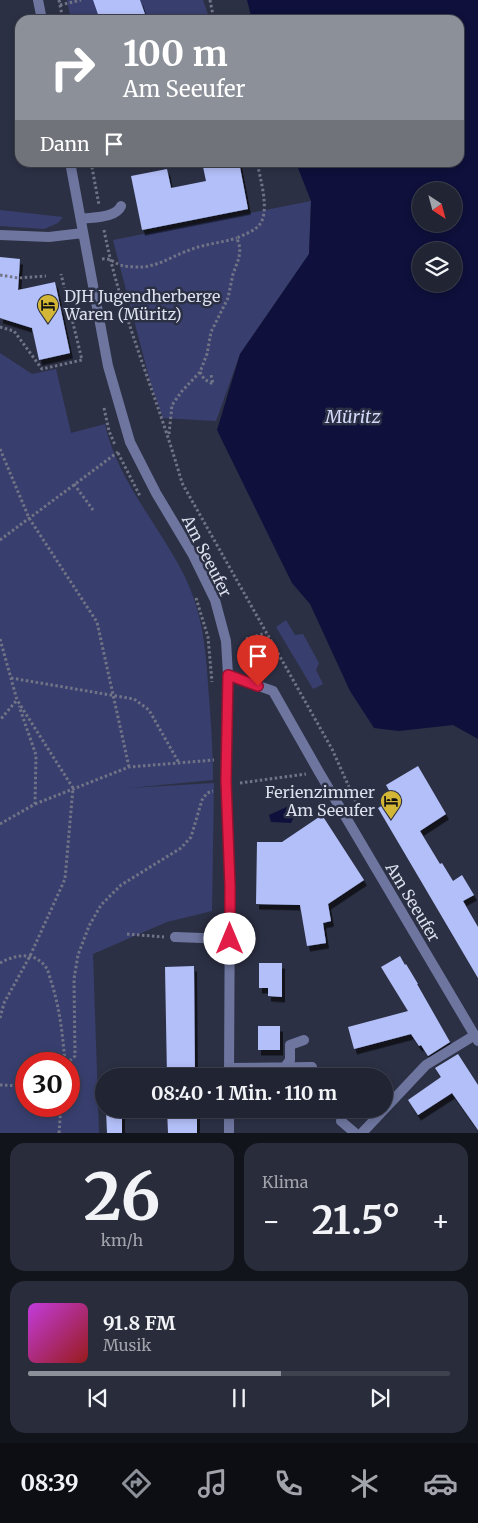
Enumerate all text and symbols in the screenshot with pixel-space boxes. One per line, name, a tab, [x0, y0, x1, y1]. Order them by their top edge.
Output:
text: 100 m	[123, 32, 228, 76]
icon: right	[40, 35, 105, 100]
text: Am Seeufer	[123, 75, 245, 103]
icon: arrive	[100, 130, 128, 158]
text: Dann	[40, 132, 90, 156]
north arrow	[412, 182, 462, 232]
map controls	[412, 182, 462, 292]
button: layers	[412, 242, 462, 292]
place label: DJH Jugendherberge Waren (Müritz)	[63, 286, 220, 324]
hotel icon: DJH Jugendherberge Waren (Müritz)	[36, 293, 60, 324]
water label: Müritz	[324, 405, 381, 428]
street label: Am Seeufer	[177, 511, 236, 600]
pin	[237, 635, 279, 686]
icon: arrive	[244, 642, 272, 670]
place label: Ferienzimmer Am Seeufer	[265, 782, 375, 820]
hotel icon: Ferienzimmer Am Seeufer	[379, 789, 403, 820]
street label: Am Seeufer	[381, 858, 445, 945]
position arrow	[203, 912, 255, 964]
speed limit sign: 30	[15, 1052, 80, 1117]
text: 08:40 · 1 Min. · 110 m	[151, 1081, 337, 1105]
text: 26	[83, 1156, 161, 1238]
text: Klima	[262, 1172, 308, 1192]
text: 21.5°	[312, 1197, 400, 1244]
text: −	[262, 1203, 281, 1239]
text: +	[431, 1203, 450, 1239]
text: km/h	[101, 1230, 143, 1250]
text: 91.8 FM	[103, 1311, 176, 1335]
text: Musik	[103, 1335, 151, 1355]
icon: previous	[84, 1384, 112, 1412]
icon: pause	[225, 1384, 253, 1412]
icon: next	[366, 1384, 394, 1412]
icon: directions	[119, 1466, 154, 1501]
icon: music	[195, 1466, 230, 1501]
icon: phone	[271, 1466, 306, 1501]
icon: climate	[347, 1466, 382, 1501]
icon: car	[423, 1466, 458, 1501]
text: 08:39	[20, 1469, 79, 1497]

